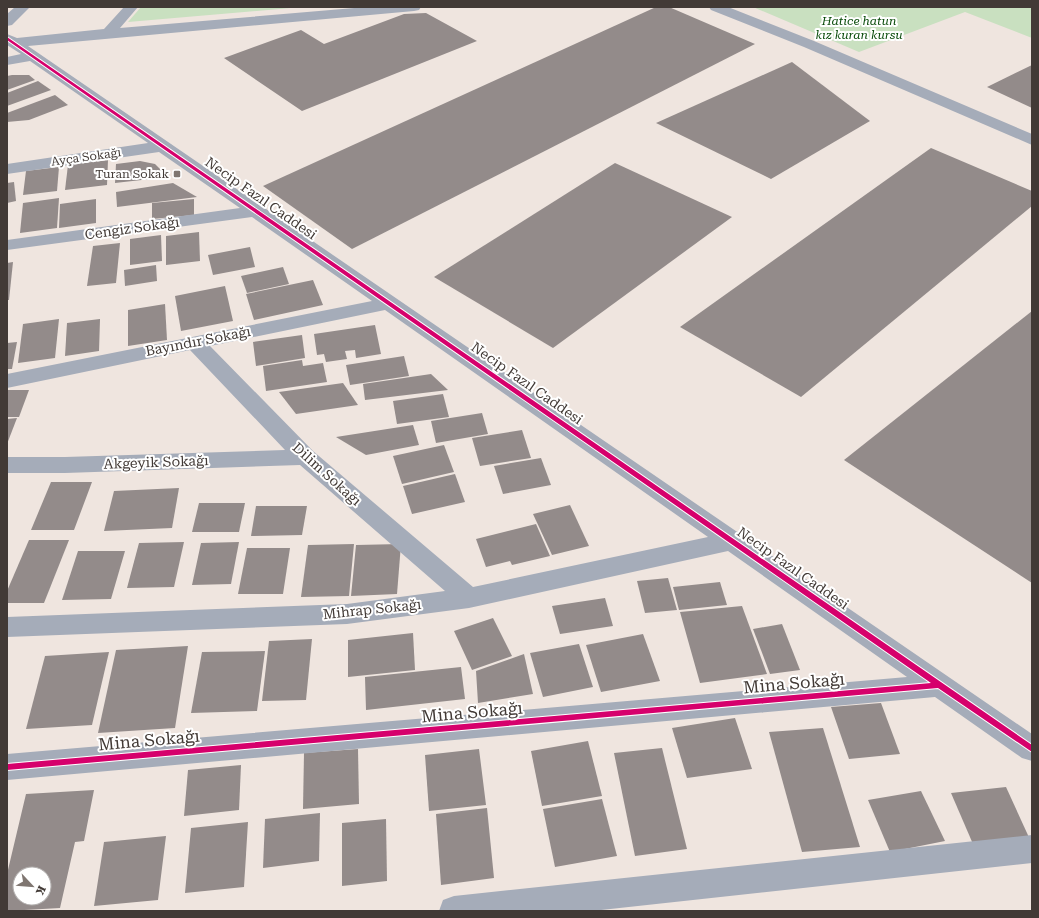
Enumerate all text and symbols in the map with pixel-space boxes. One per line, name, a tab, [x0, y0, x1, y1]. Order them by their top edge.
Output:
park label: Hatice hatun kız kuran kursu	[815, 14, 903, 42]
street label: Ayça Sokağı	[50, 145, 122, 169]
street label: Necip Fazıl Caddesi	[202, 154, 320, 243]
place label: Turan Sokak	[95, 167, 169, 181]
marker: Turan Sokak	[172, 169, 182, 179]
street label: Cengiz Sokağı	[84, 213, 181, 243]
street label: Bayındır Sokağı	[144, 323, 253, 359]
street label: Necip Fazıl Caddesi	[468, 339, 586, 428]
street label: Dilim Sokağı	[290, 439, 365, 509]
street label: Akgeyik Sokağı	[103, 452, 209, 472]
street label: Necip Fazıl Caddesi	[734, 524, 852, 613]
street label: Mihrap Sokağı	[322, 596, 422, 622]
street label: Mina Sokağı	[742, 669, 846, 697]
street label: Mina Sokağı	[420, 698, 524, 726]
street label: Mina Sokağı	[97, 726, 201, 754]
north arrow	[12, 866, 52, 906]
text: K	[33, 883, 48, 897]

